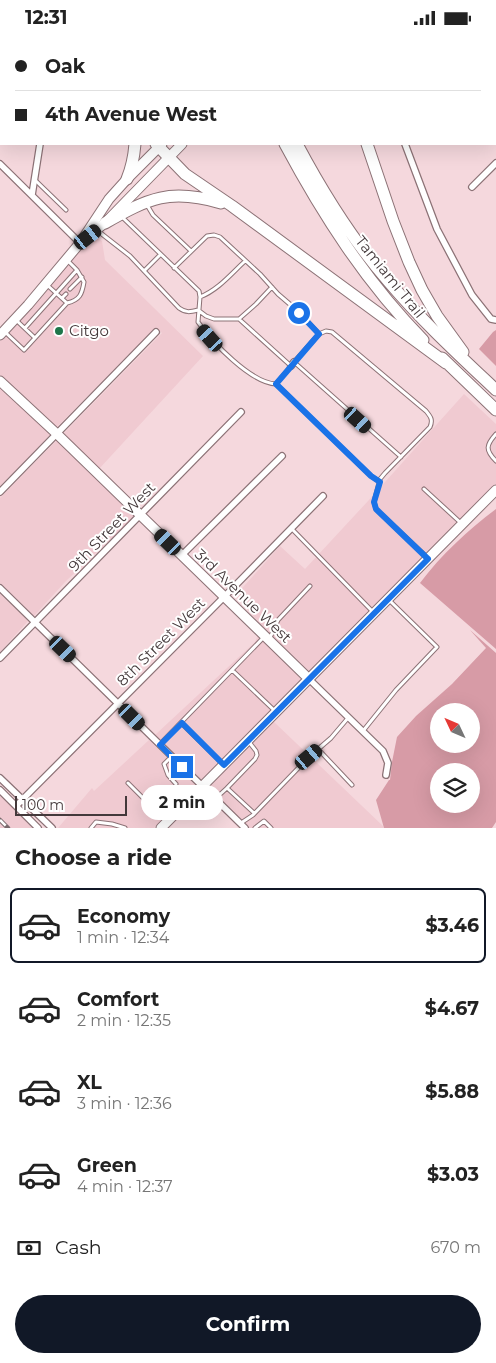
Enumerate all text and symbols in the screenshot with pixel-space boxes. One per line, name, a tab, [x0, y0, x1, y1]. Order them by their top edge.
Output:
text: 12:31	[25, 6, 67, 29]
text: Oak	[45, 55, 85, 78]
text: 4th Avenue West	[45, 103, 217, 126]
car	[71, 222, 104, 252]
street label: Tamiami Trail	[351, 232, 429, 322]
route start	[288, 302, 310, 324]
place label: Citgo	[69, 321, 109, 340]
car	[194, 322, 225, 354]
marker: Citgo	[53, 325, 65, 337]
car	[341, 404, 374, 436]
street label: 9th Street West	[64, 478, 159, 575]
car	[151, 526, 184, 558]
street label: 3rd Avenue West	[191, 545, 296, 647]
street label: 8th Street West	[112, 593, 209, 690]
car	[46, 633, 79, 665]
car	[116, 701, 147, 733]
north arrow	[430, 703, 480, 753]
map controls	[430, 703, 480, 813]
car	[292, 742, 325, 772]
route end	[171, 756, 193, 778]
button: layers	[430, 763, 480, 813]
callout: 2 min	[141, 785, 223, 819]
scale bar	[15, 793, 128, 816]
text: 2 min	[159, 793, 205, 812]
text: 100 m	[22, 796, 64, 814]
text: Choose a ride	[15, 844, 172, 871]
icon: car	[17, 903, 62, 948]
text: Economy	[77, 905, 170, 928]
text: $3.46	[426, 914, 479, 937]
text: 1 min · 12:34	[77, 928, 169, 947]
icon: car	[17, 986, 62, 1031]
text: Comfort	[77, 988, 159, 1011]
text: $4.67	[425, 997, 479, 1020]
text: 2 min · 12:35	[77, 1011, 171, 1030]
icon: car	[17, 1069, 62, 1114]
text: XL	[77, 1071, 102, 1094]
text: $5.88	[425, 1080, 479, 1103]
text: 3 min · 12:36	[77, 1094, 172, 1113]
icon: car	[17, 1152, 62, 1197]
text: Green	[77, 1154, 137, 1177]
text: $3.03	[427, 1163, 479, 1186]
text: 4 min · 12:37	[77, 1177, 173, 1196]
icon: cash	[15, 1234, 43, 1262]
text: Cash	[55, 1236, 102, 1259]
text: 670 m	[431, 1238, 481, 1257]
button: Confirm	[15, 1295, 481, 1353]

